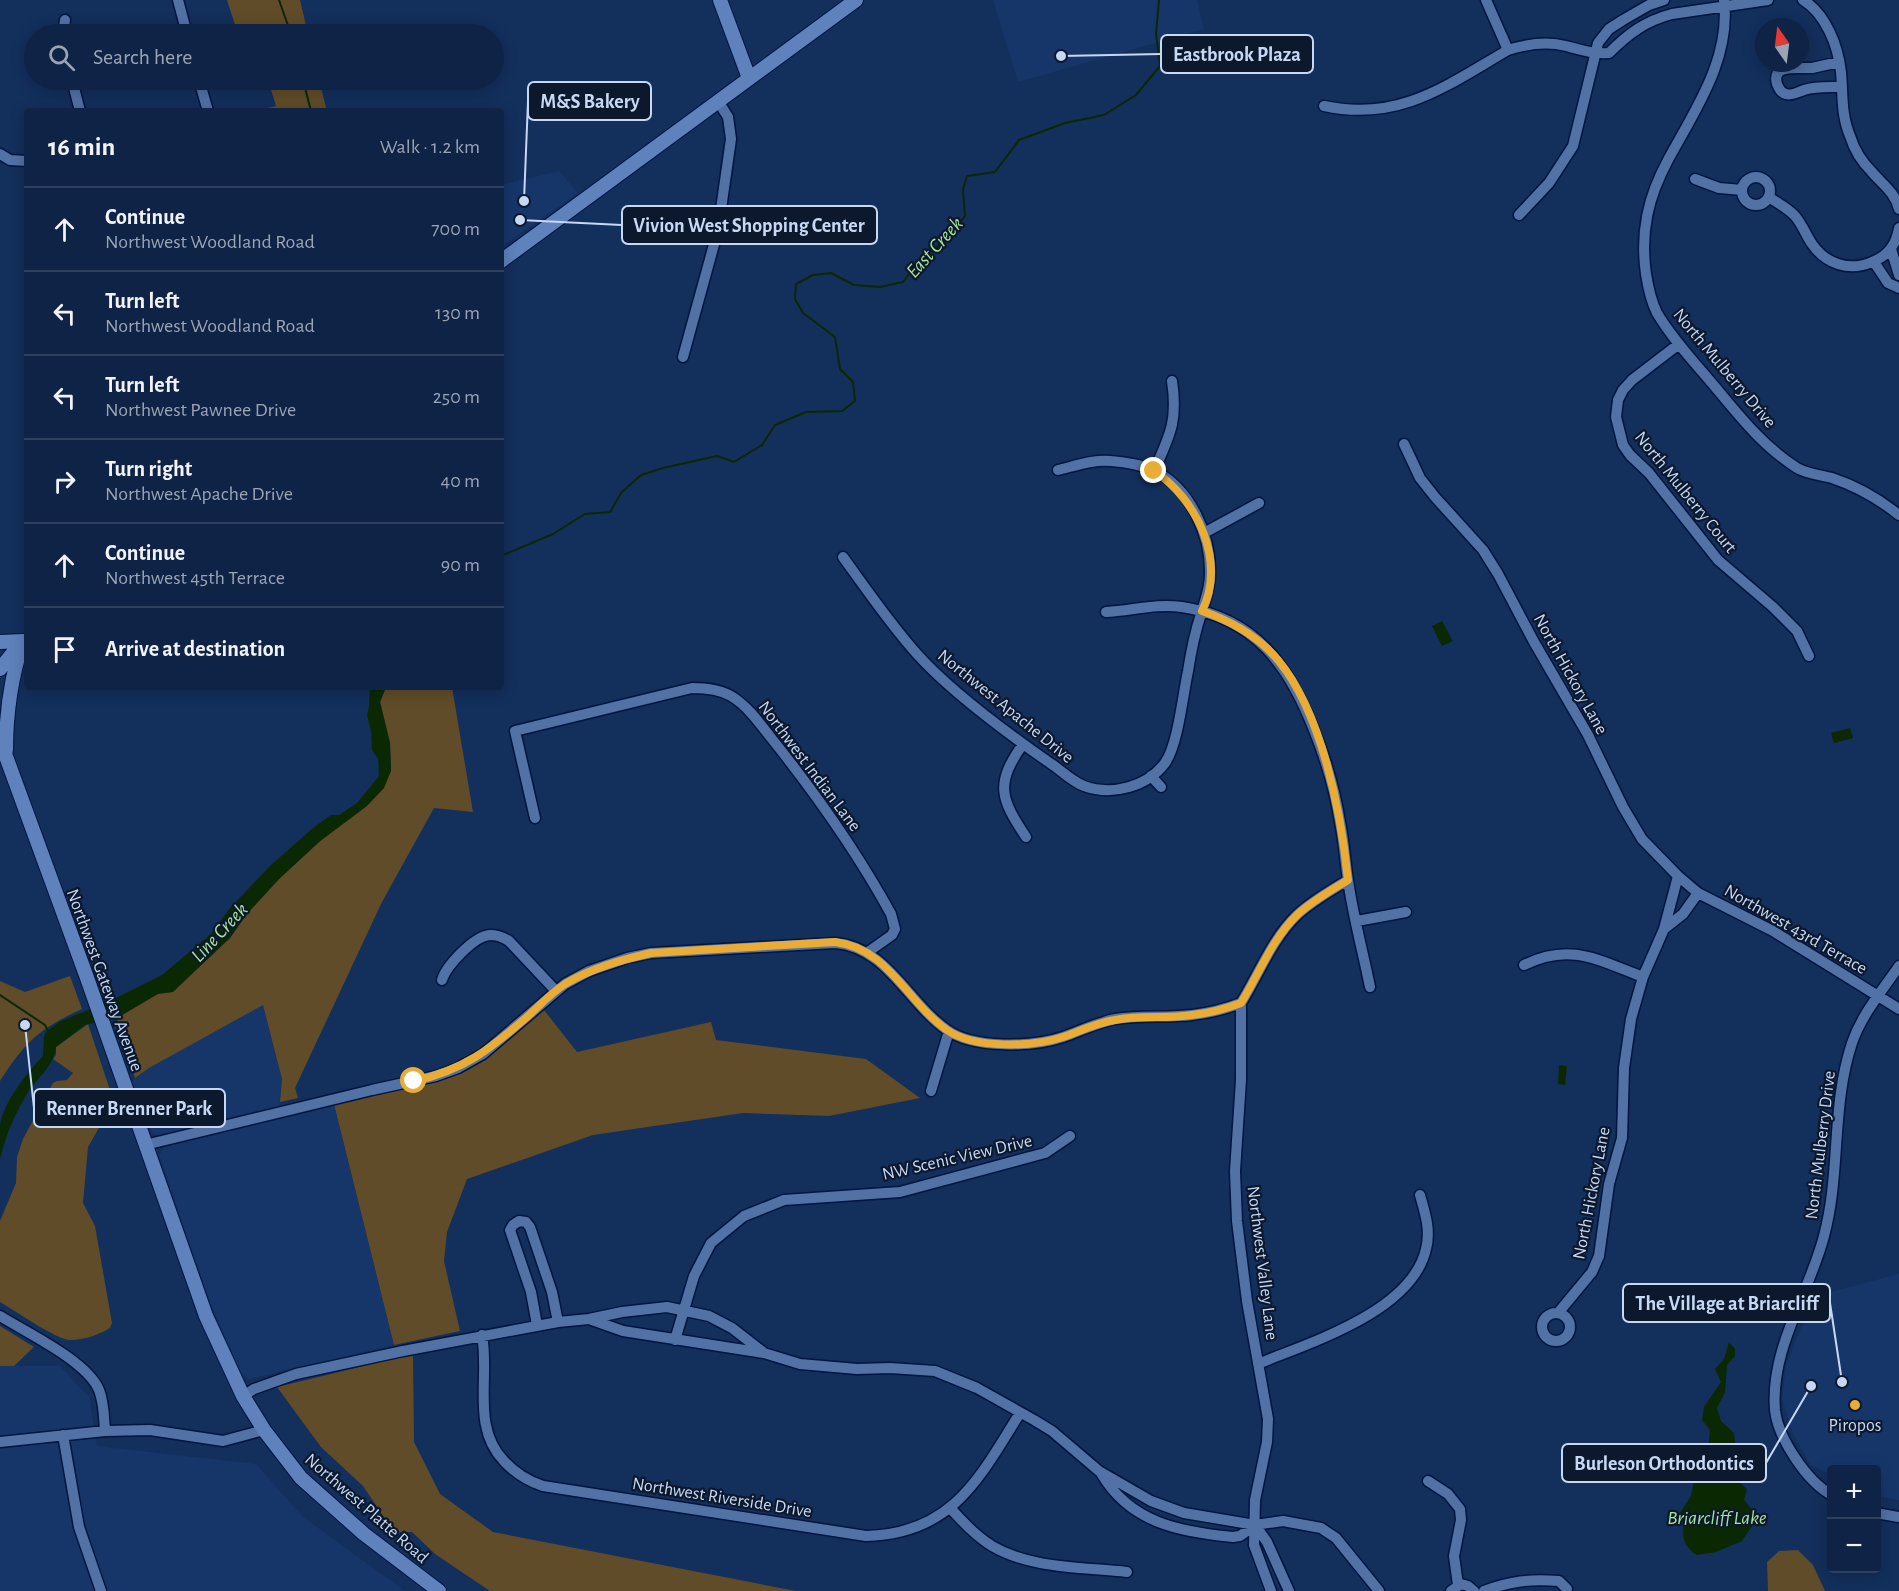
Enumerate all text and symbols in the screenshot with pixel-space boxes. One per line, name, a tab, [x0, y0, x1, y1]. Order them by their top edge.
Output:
north arrow	[1755, 18, 1809, 72]
search box	[24, 24, 504, 90]
callout: Eastbrook Plaza	[1161, 35, 1313, 73]
icon: search	[45, 41, 78, 74]
text: Eastbrook Plaza	[1173, 45, 1301, 65]
text: Search here	[93, 46, 192, 68]
callout: M&S Bakery	[528, 82, 651, 120]
text: M&S Bakery	[540, 92, 640, 112]
text: 16 min	[48, 134, 115, 160]
text: Walk · 1.2 km	[380, 137, 480, 157]
text: Continue	[105, 206, 185, 228]
callout: Vivion West Shopping Center	[622, 206, 877, 244]
icon: ahead	[48, 213, 81, 246]
water label: East Creek	[903, 214, 967, 282]
text: Vivion West Shopping Center	[633, 216, 865, 236]
text: 700 m	[431, 219, 480, 239]
text: Northwest Woodland Road	[105, 232, 315, 252]
text: Turn left	[105, 290, 179, 312]
icon: left	[48, 297, 81, 330]
text: 130 m	[435, 303, 480, 323]
street label: North Mulberry Drive	[1669, 306, 1779, 432]
text: Northwest Woodland Road	[105, 316, 315, 336]
text: Turn left	[105, 374, 179, 396]
icon: left	[48, 381, 81, 414]
text: 250 m	[433, 387, 480, 407]
text: Northwest Pawnee Drive	[105, 400, 296, 420]
street label: North Mulberry Court	[1631, 429, 1740, 557]
route end	[1140, 457, 1166, 483]
text: Turn right	[105, 458, 192, 480]
icon: right	[48, 465, 81, 498]
text: 40 m	[441, 471, 480, 491]
text: Northwest Apache Drive	[105, 484, 293, 504]
text: Continue	[105, 542, 185, 564]
icon: ahead	[48, 549, 81, 582]
text: 90 m	[441, 555, 480, 575]
text: Northwest 45th Terrace	[105, 568, 285, 588]
street label: North Hickory Lane	[1530, 611, 1611, 738]
icon: arrive	[48, 633, 81, 666]
text: Arrive at destination	[105, 638, 285, 660]
street label: Northwest Apache Drive	[934, 647, 1077, 767]
street label: Northwest Indian Lane	[754, 698, 864, 835]
street label: Northwest 43rd Terrace	[1721, 882, 1870, 978]
street label: Northwest Gateway Avenue	[63, 887, 145, 1074]
water label: Line Creek	[188, 899, 252, 966]
route start	[400, 1067, 426, 1093]
street label: North Mulberry Drive	[1803, 1070, 1839, 1220]
callout: Renner Brenner Park	[34, 1089, 225, 1127]
text: Renner Brenner Park	[46, 1099, 212, 1119]
street label: North Hickory Lane	[1570, 1125, 1614, 1261]
street label: NW Scenic View Drive	[881, 1132, 1034, 1184]
street label: Northwest Valley Lane	[1244, 1185, 1280, 1341]
callout: The Village at Briarcliff	[1623, 1284, 1830, 1322]
text: The Village at Briarcliff	[1635, 1294, 1820, 1314]
marker: Piropos	[1848, 1398, 1862, 1412]
place label: Piropos	[1828, 1417, 1882, 1435]
callout: Burleson Orthodontics	[1562, 1444, 1766, 1482]
street label: Northwest Platte Road	[301, 1450, 432, 1567]
text: Burleson Orthodontics	[1574, 1454, 1754, 1474]
map controls	[1827, 1465, 1881, 1573]
button: +	[1827, 1465, 1881, 1519]
street label: Northwest Riverside Drive	[631, 1475, 813, 1521]
water label: Briarcliff Lake	[1667, 1508, 1767, 1528]
button: −	[1827, 1519, 1881, 1573]

